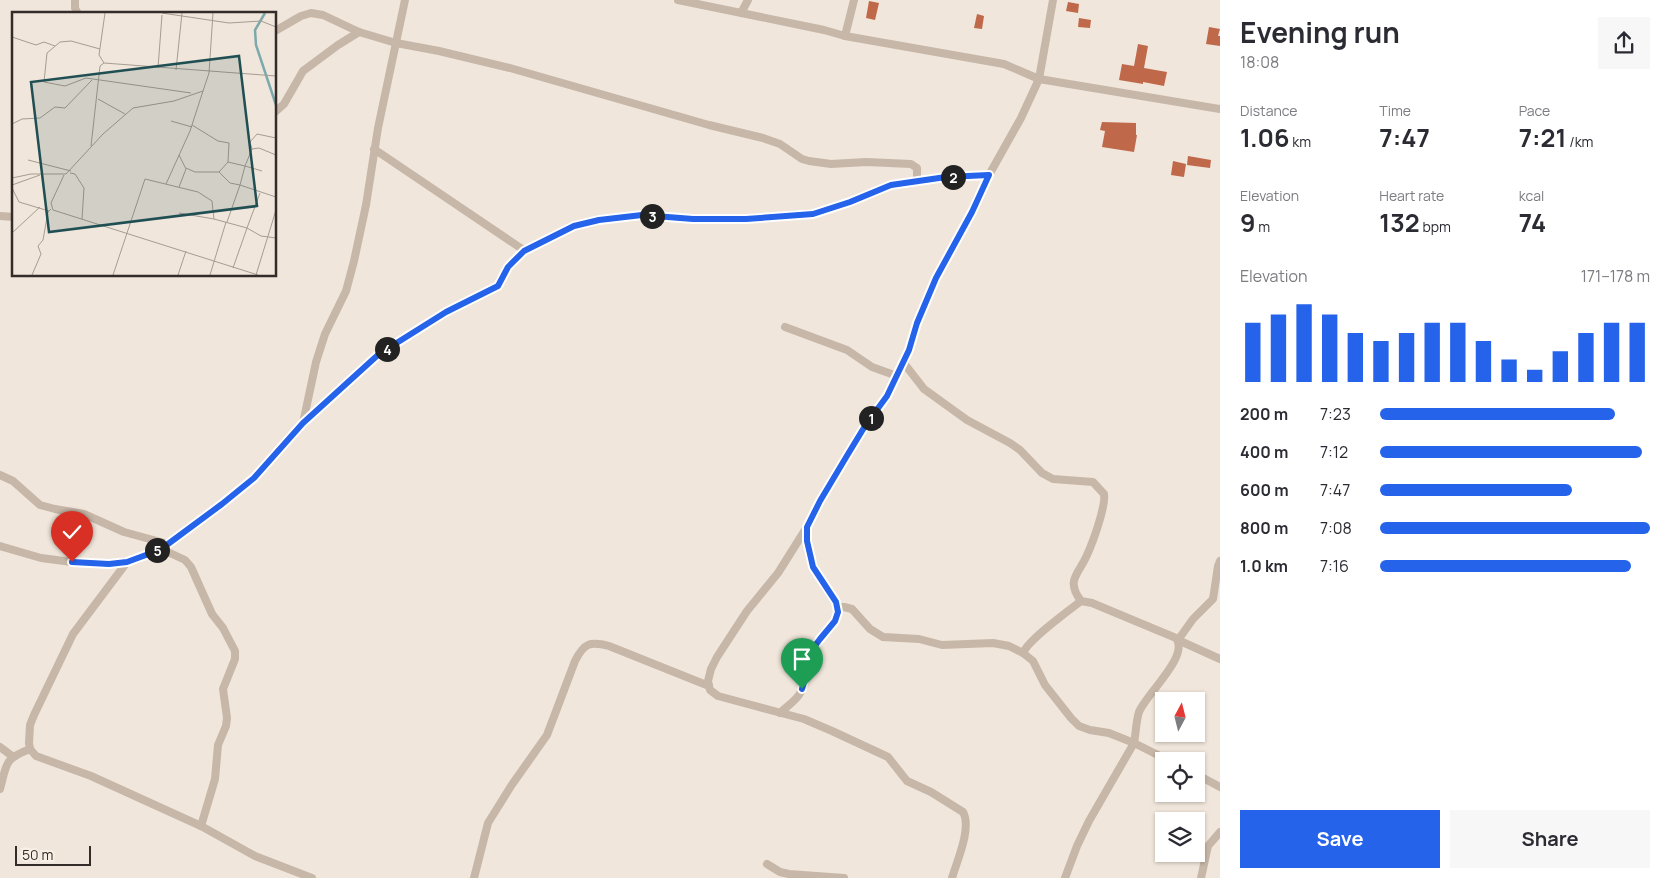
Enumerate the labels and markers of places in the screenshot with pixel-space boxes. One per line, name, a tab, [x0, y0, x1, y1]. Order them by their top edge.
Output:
pin: 2	[940, 164, 966, 190]
pin: 3	[640, 204, 664, 228]
pin: 4	[374, 336, 400, 362]
pin: 1	[858, 406, 884, 430]
pin	[51, 511, 93, 562]
pin: 5	[144, 538, 170, 562]
pin	[781, 638, 823, 689]

